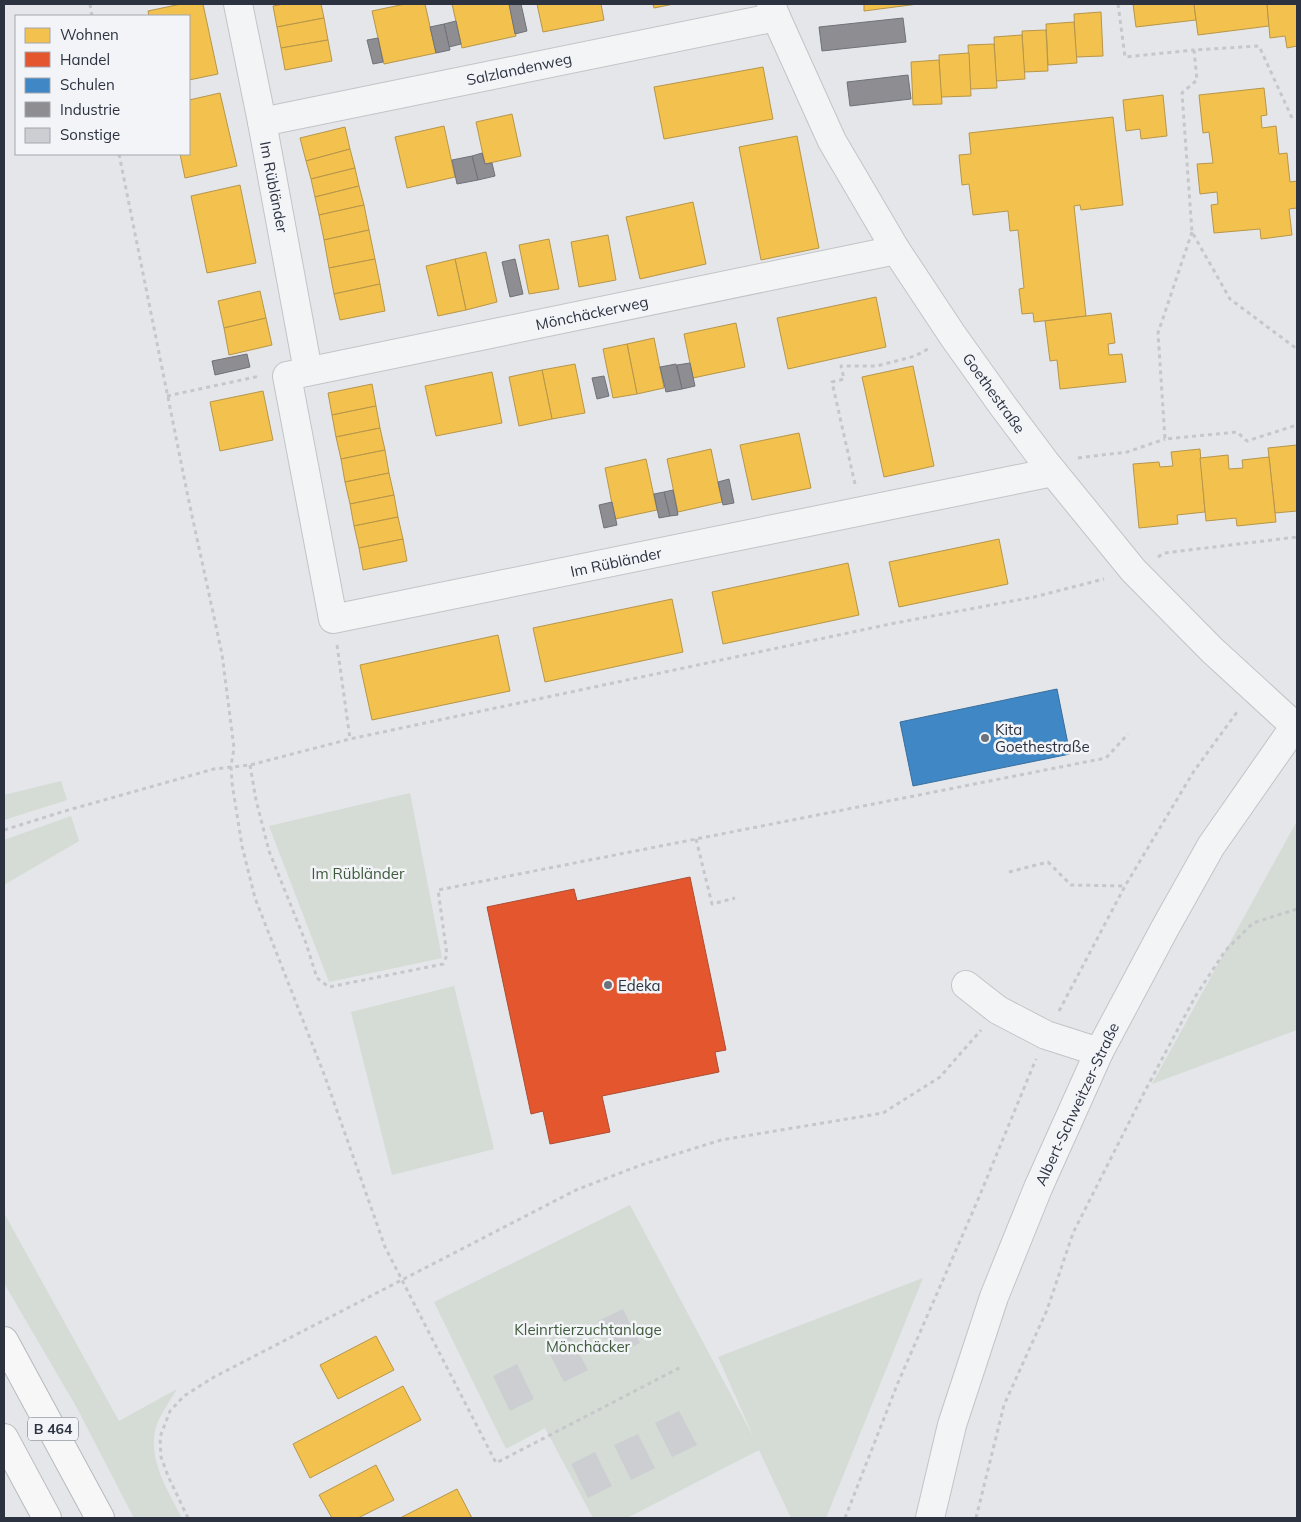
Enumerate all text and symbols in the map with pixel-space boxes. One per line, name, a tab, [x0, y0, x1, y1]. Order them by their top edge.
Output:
legend	[15, 15, 190, 155]
text: Wohnen	[60, 25, 119, 44]
street label: Salzlandenweg	[465, 49, 573, 89]
text: Handel	[60, 50, 110, 69]
text: Schulen	[60, 75, 115, 94]
text: Industrie	[60, 100, 120, 119]
text: Sonstige	[60, 125, 120, 144]
street label: Im Rübländer	[256, 140, 292, 235]
street label: Mönchäckerweg	[534, 292, 650, 334]
street label: Goethestraße	[959, 349, 1029, 437]
street label: Im Rübländer	[569, 543, 664, 581]
place label: Kita Goethestraße	[995, 720, 1090, 756]
marker: Kita Goethestraße	[979, 732, 991, 744]
park label: Im Rübländer	[312, 864, 405, 883]
place label: Edeka	[618, 976, 661, 995]
marker: Edeka	[602, 979, 614, 991]
street label: Albert-Schweitzer-Straße	[1031, 1019, 1123, 1189]
park label: Kleinrtierzuchtanlage Mönchäcker	[514, 1320, 662, 1356]
road number: B 464	[28, 1418, 78, 1440]

